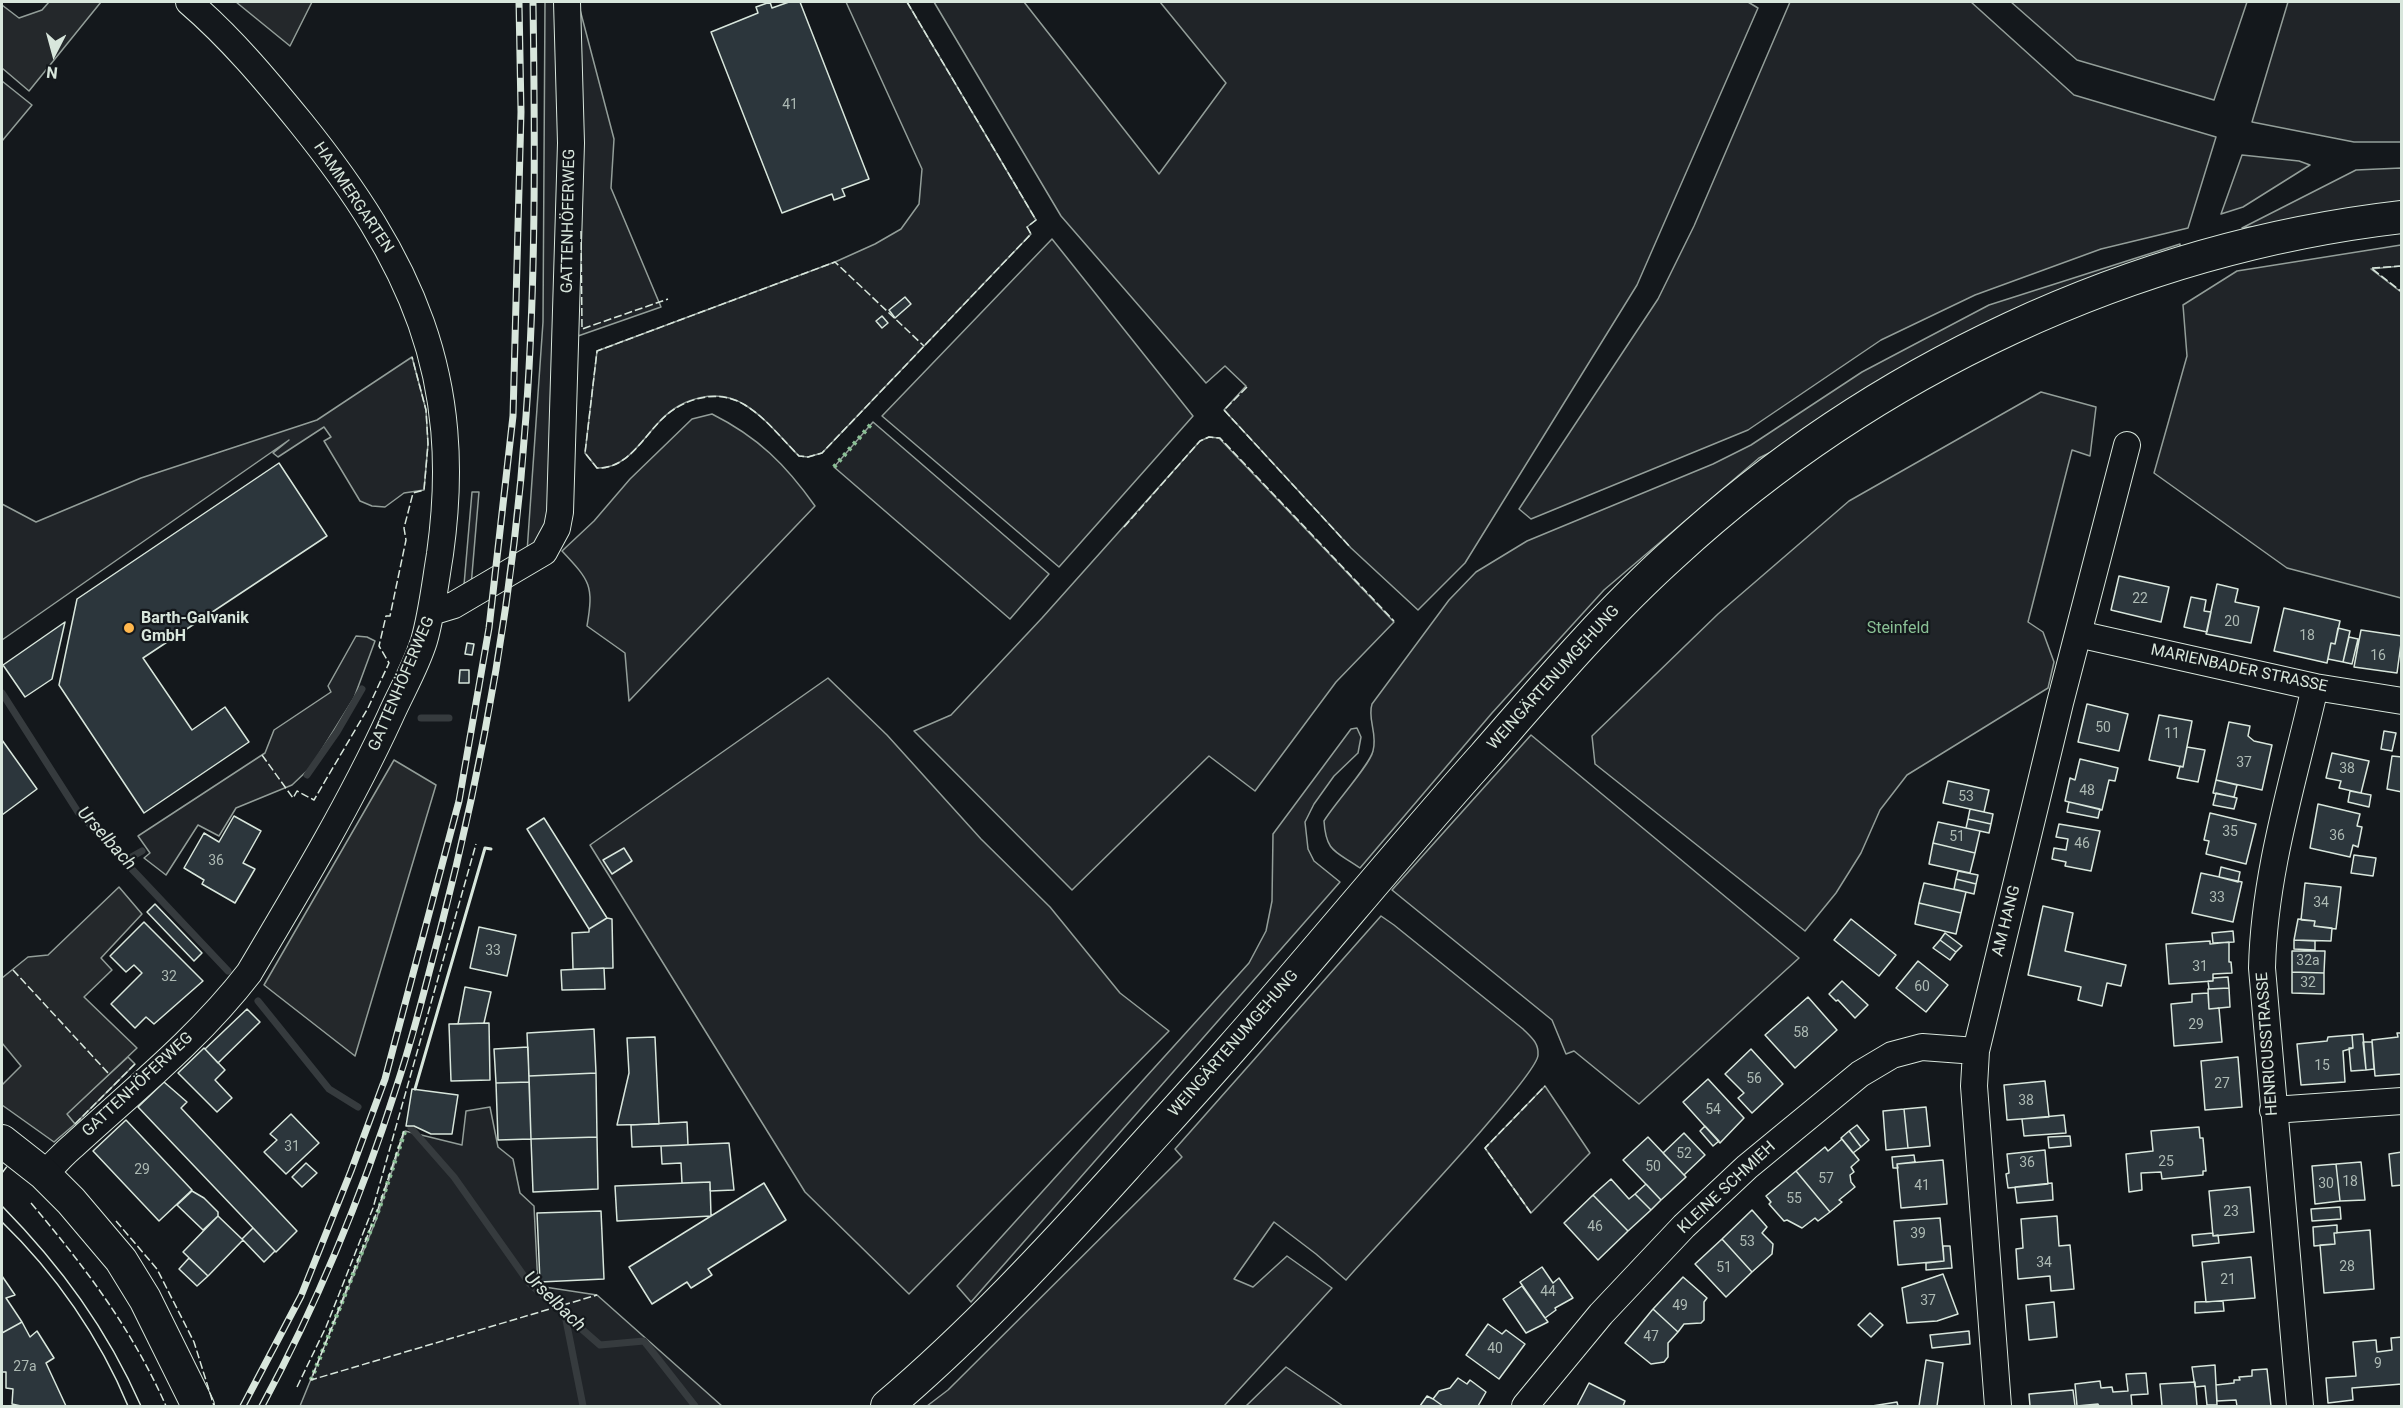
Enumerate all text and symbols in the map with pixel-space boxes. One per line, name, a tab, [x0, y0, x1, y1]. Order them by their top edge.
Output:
north arrow	[24, 24, 84, 84]
text: N	[45, 62, 59, 82]
house number: 41	[782, 97, 798, 113]
street label: HAMMERGARTEN	[309, 139, 397, 257]
street label: GATTENHÖFERWEG	[558, 149, 580, 293]
house number: 22	[2132, 591, 2148, 607]
street label: WEINGÄRTENUMGEHUNG	[1484, 602, 1624, 754]
place label: Barth-Galvanik GmbH	[141, 609, 249, 647]
street label: GATTENHÖFERWEG	[365, 614, 439, 754]
house number: 20	[2224, 614, 2240, 630]
park label: Steinfeld	[1867, 619, 1929, 639]
marker: Barth-Galvanik GmbH	[122, 621, 136, 635]
house number: 18	[2299, 628, 2315, 644]
street label: MARIENBADER STRASSE	[2149, 641, 2329, 697]
house number: 16	[2370, 648, 2386, 664]
house number: 50	[2095, 720, 2111, 736]
house number: 11	[2164, 726, 2180, 742]
house number: 37	[2236, 755, 2252, 771]
house number: 38	[2339, 761, 2355, 777]
house number: 48	[2079, 783, 2095, 799]
house number: 53	[1958, 789, 1974, 805]
water label: Urselbach	[72, 803, 140, 875]
house number: 35	[2222, 824, 2238, 840]
house number: 36	[2329, 828, 2345, 844]
house number: 51	[1949, 829, 1965, 845]
house number: 46	[2074, 836, 2090, 852]
house number: 36	[208, 853, 224, 869]
street label: AM HANG	[1989, 883, 2025, 959]
house number: 33	[2209, 890, 2225, 906]
house number: 34	[2313, 895, 2329, 911]
house number: 33	[485, 943, 501, 959]
house number: 32a	[2296, 953, 2320, 969]
house number: 31	[2192, 959, 2208, 975]
street label: WEINGÄRTENUMGEHUNG	[1165, 967, 1303, 1121]
house number: 32	[161, 969, 177, 985]
street label: HENRICUSSTRASSE	[2253, 972, 2283, 1116]
house number: 32	[2300, 975, 2316, 991]
house number: 60	[1914, 979, 1930, 995]
house number: 29	[2188, 1017, 2204, 1033]
house number: 58	[1793, 1025, 1809, 1041]
street label: GATTENHÖFERWEG	[79, 1029, 197, 1141]
house number: 15	[2314, 1058, 2330, 1074]
house number: 56	[1746, 1071, 1762, 1087]
house number: 27	[2214, 1076, 2230, 1092]
house number: 38	[2018, 1093, 2034, 1109]
house number: 54	[1705, 1102, 1721, 1118]
street label: KLEINE SCHMIEH	[1674, 1138, 1780, 1238]
house number: 31	[284, 1139, 300, 1155]
house number: 52	[1676, 1146, 1692, 1162]
house number: 25	[2158, 1154, 2174, 1170]
house number: 36	[2019, 1155, 2035, 1171]
house number: 50	[1645, 1159, 1661, 1175]
house number: 29	[134, 1162, 150, 1178]
house number: 57	[1818, 1171, 1834, 1187]
house number: 18	[2342, 1174, 2358, 1190]
house number: 30	[2318, 1176, 2334, 1192]
house number: 41	[1914, 1178, 1930, 1194]
house number: 55	[1786, 1191, 1802, 1207]
house number: 23	[2223, 1204, 2239, 1220]
house number: 46	[1587, 1219, 1603, 1235]
house number: 39	[1910, 1226, 1926, 1242]
house number: 53	[1739, 1234, 1755, 1250]
house number: 34	[2036, 1255, 2052, 1271]
house number: 28	[2339, 1259, 2355, 1275]
house number: 51	[1716, 1260, 1732, 1276]
water label: Urselbach	[519, 1267, 589, 1337]
house number: 21	[2220, 1272, 2236, 1288]
house number: 44	[1540, 1284, 1556, 1300]
house number: 37	[1920, 1293, 1936, 1309]
house number: 49	[1672, 1298, 1688, 1314]
house number: 47	[1643, 1329, 1659, 1345]
house number: 40	[1487, 1341, 1503, 1357]
house number: 9	[2374, 1356, 2382, 1372]
house number: 27a	[13, 1359, 37, 1375]

